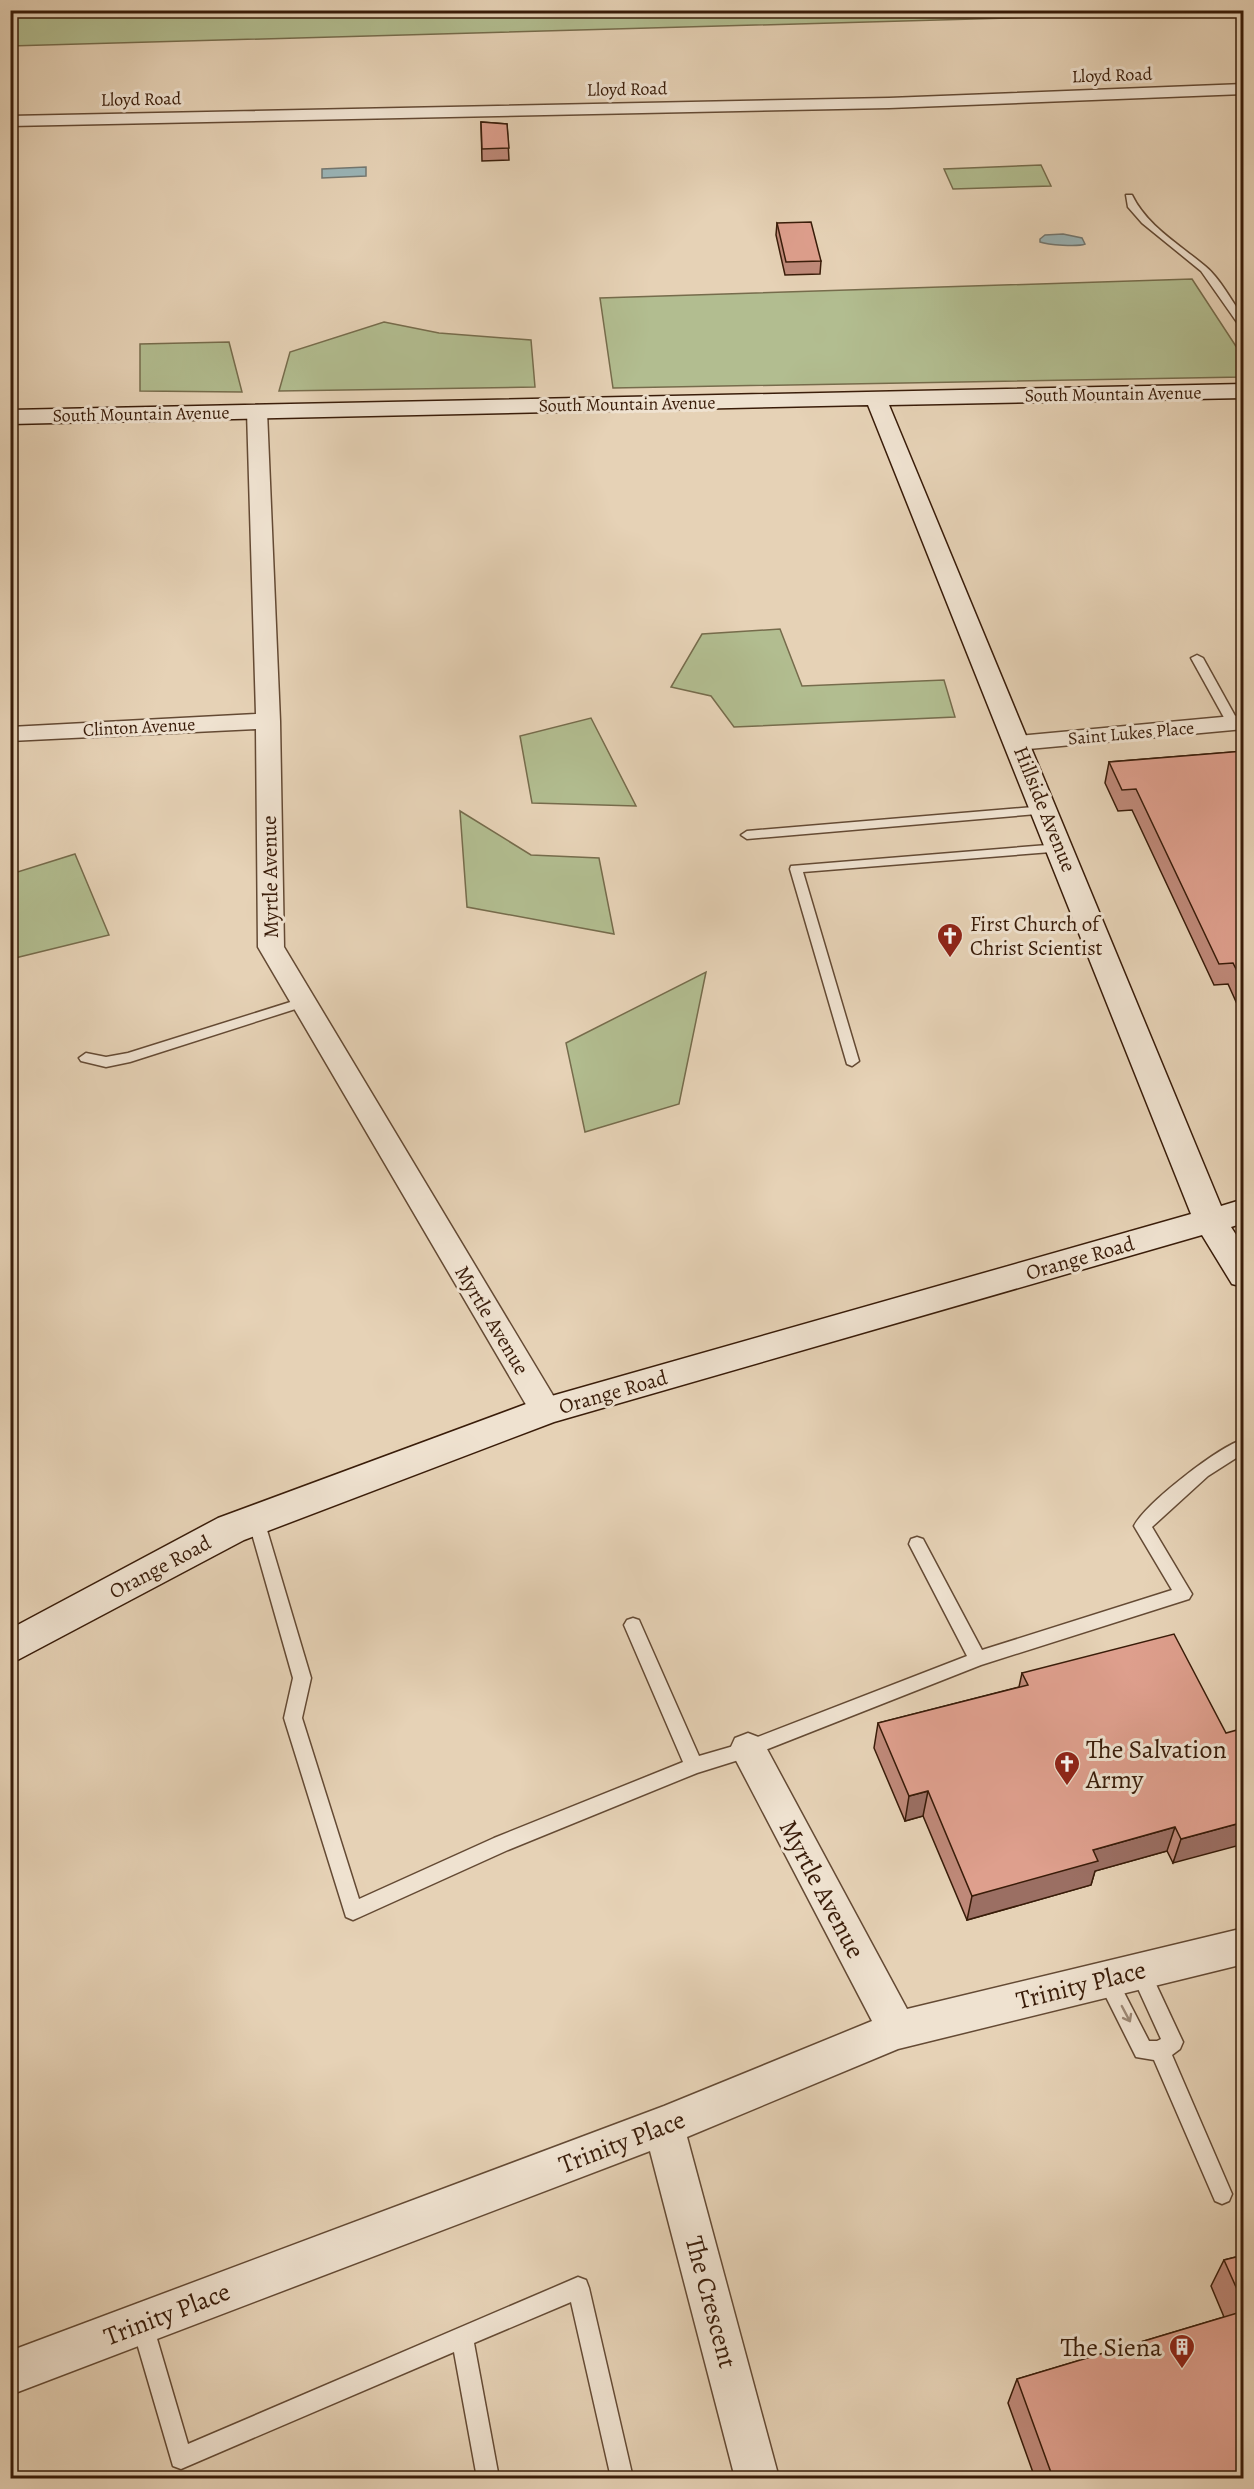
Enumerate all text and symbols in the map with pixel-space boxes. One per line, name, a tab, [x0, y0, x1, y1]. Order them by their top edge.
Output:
street label: Lloyd Road	[1071, 62, 1153, 88]
street label: Lloyd Road	[586, 76, 668, 102]
street label: Lloyd Road	[100, 86, 182, 112]
street label: South Mountain Avenue	[1024, 380, 1202, 408]
street label: South Mountain Avenue	[538, 390, 716, 418]
street label: South Mountain Avenue	[52, 400, 230, 428]
street label: Clinton Avenue	[82, 712, 196, 742]
street label: Saint Lukes Place	[1067, 716, 1195, 750]
street label: Hillside Avenue	[1007, 742, 1083, 876]
street label: Myrtle Avenue	[255, 815, 285, 939]
place label: First Church of Christ Scientist	[970, 910, 1103, 962]
church icon: First Church of Christ Scientist	[935, 921, 965, 959]
street label: Orange Road	[1023, 1229, 1138, 1287]
street label: Myrtle Avenue	[448, 1260, 536, 1380]
street label: Orange Road	[556, 1363, 671, 1421]
street label: Orange Road	[104, 1528, 216, 1606]
place label: The Salvation Army	[1085, 1732, 1227, 1797]
church icon: The Salvation Army	[1052, 1749, 1082, 1787]
street label: Myrtle Avenue	[771, 1814, 873, 1964]
street label: Trinity Place	[1012, 1952, 1150, 2018]
one-way arrow	[1120, 2005, 1132, 2022]
street label: Trinity Place	[554, 2102, 690, 2182]
street label: The Crescent	[677, 2232, 746, 2372]
street label: Trinity Place	[99, 2274, 235, 2354]
place label: The Siena	[1061, 2330, 1162, 2365]
building icon: The Siena	[1167, 2332, 1197, 2370]

